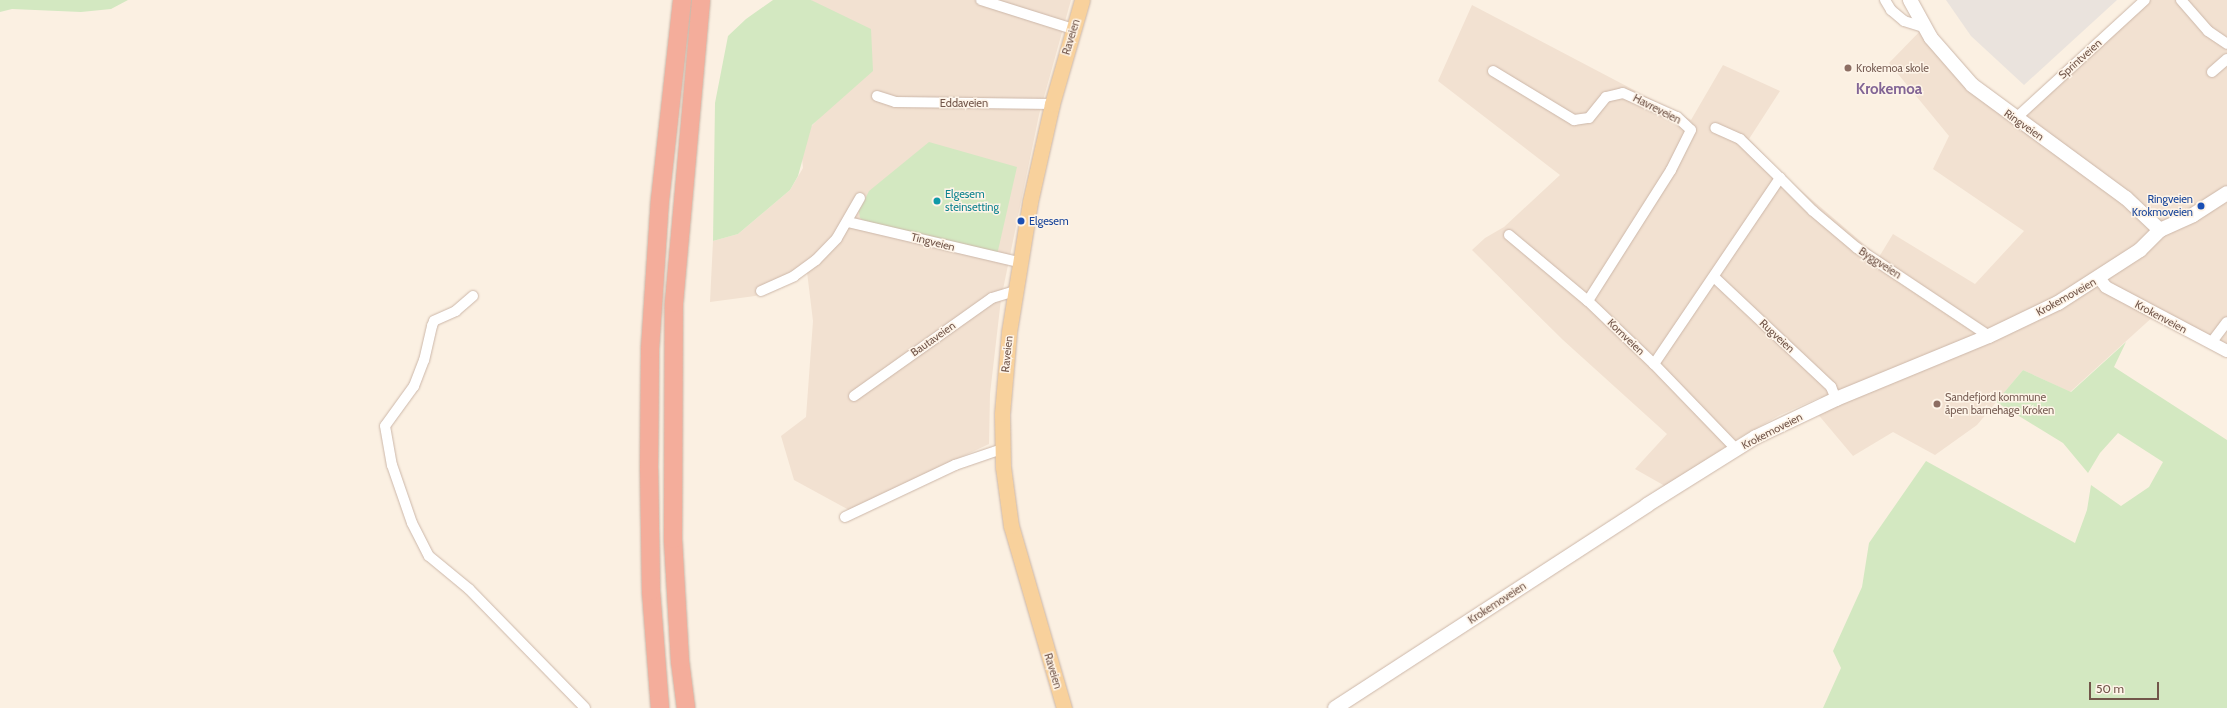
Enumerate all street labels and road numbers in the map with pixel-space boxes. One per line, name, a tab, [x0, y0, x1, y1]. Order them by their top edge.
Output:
street label: Raveien	[1059, 18, 1083, 56]
street label: Sprintveien	[2056, 36, 2104, 82]
street label: Havreveien	[1631, 91, 1683, 127]
street label: Eddaveien	[940, 96, 988, 110]
street label: Ringveien	[2002, 107, 2046, 143]
street label: Tingveien	[910, 230, 956, 254]
street label: Byggveien	[1856, 244, 1904, 282]
street label: Krokemoveien	[2034, 275, 2098, 319]
street label: Krokenveien	[2133, 298, 2189, 336]
street label: Kornveien	[1605, 316, 1647, 358]
street label: Rugveien	[1757, 317, 1797, 355]
street label: Bautaveien	[908, 319, 958, 359]
street label: Raveien	[999, 335, 1015, 373]
street label: Krokemoveien	[1739, 410, 1805, 452]
street label: Krokemoveien	[1465, 579, 1529, 627]
street label: Raveien	[1041, 652, 1065, 690]

